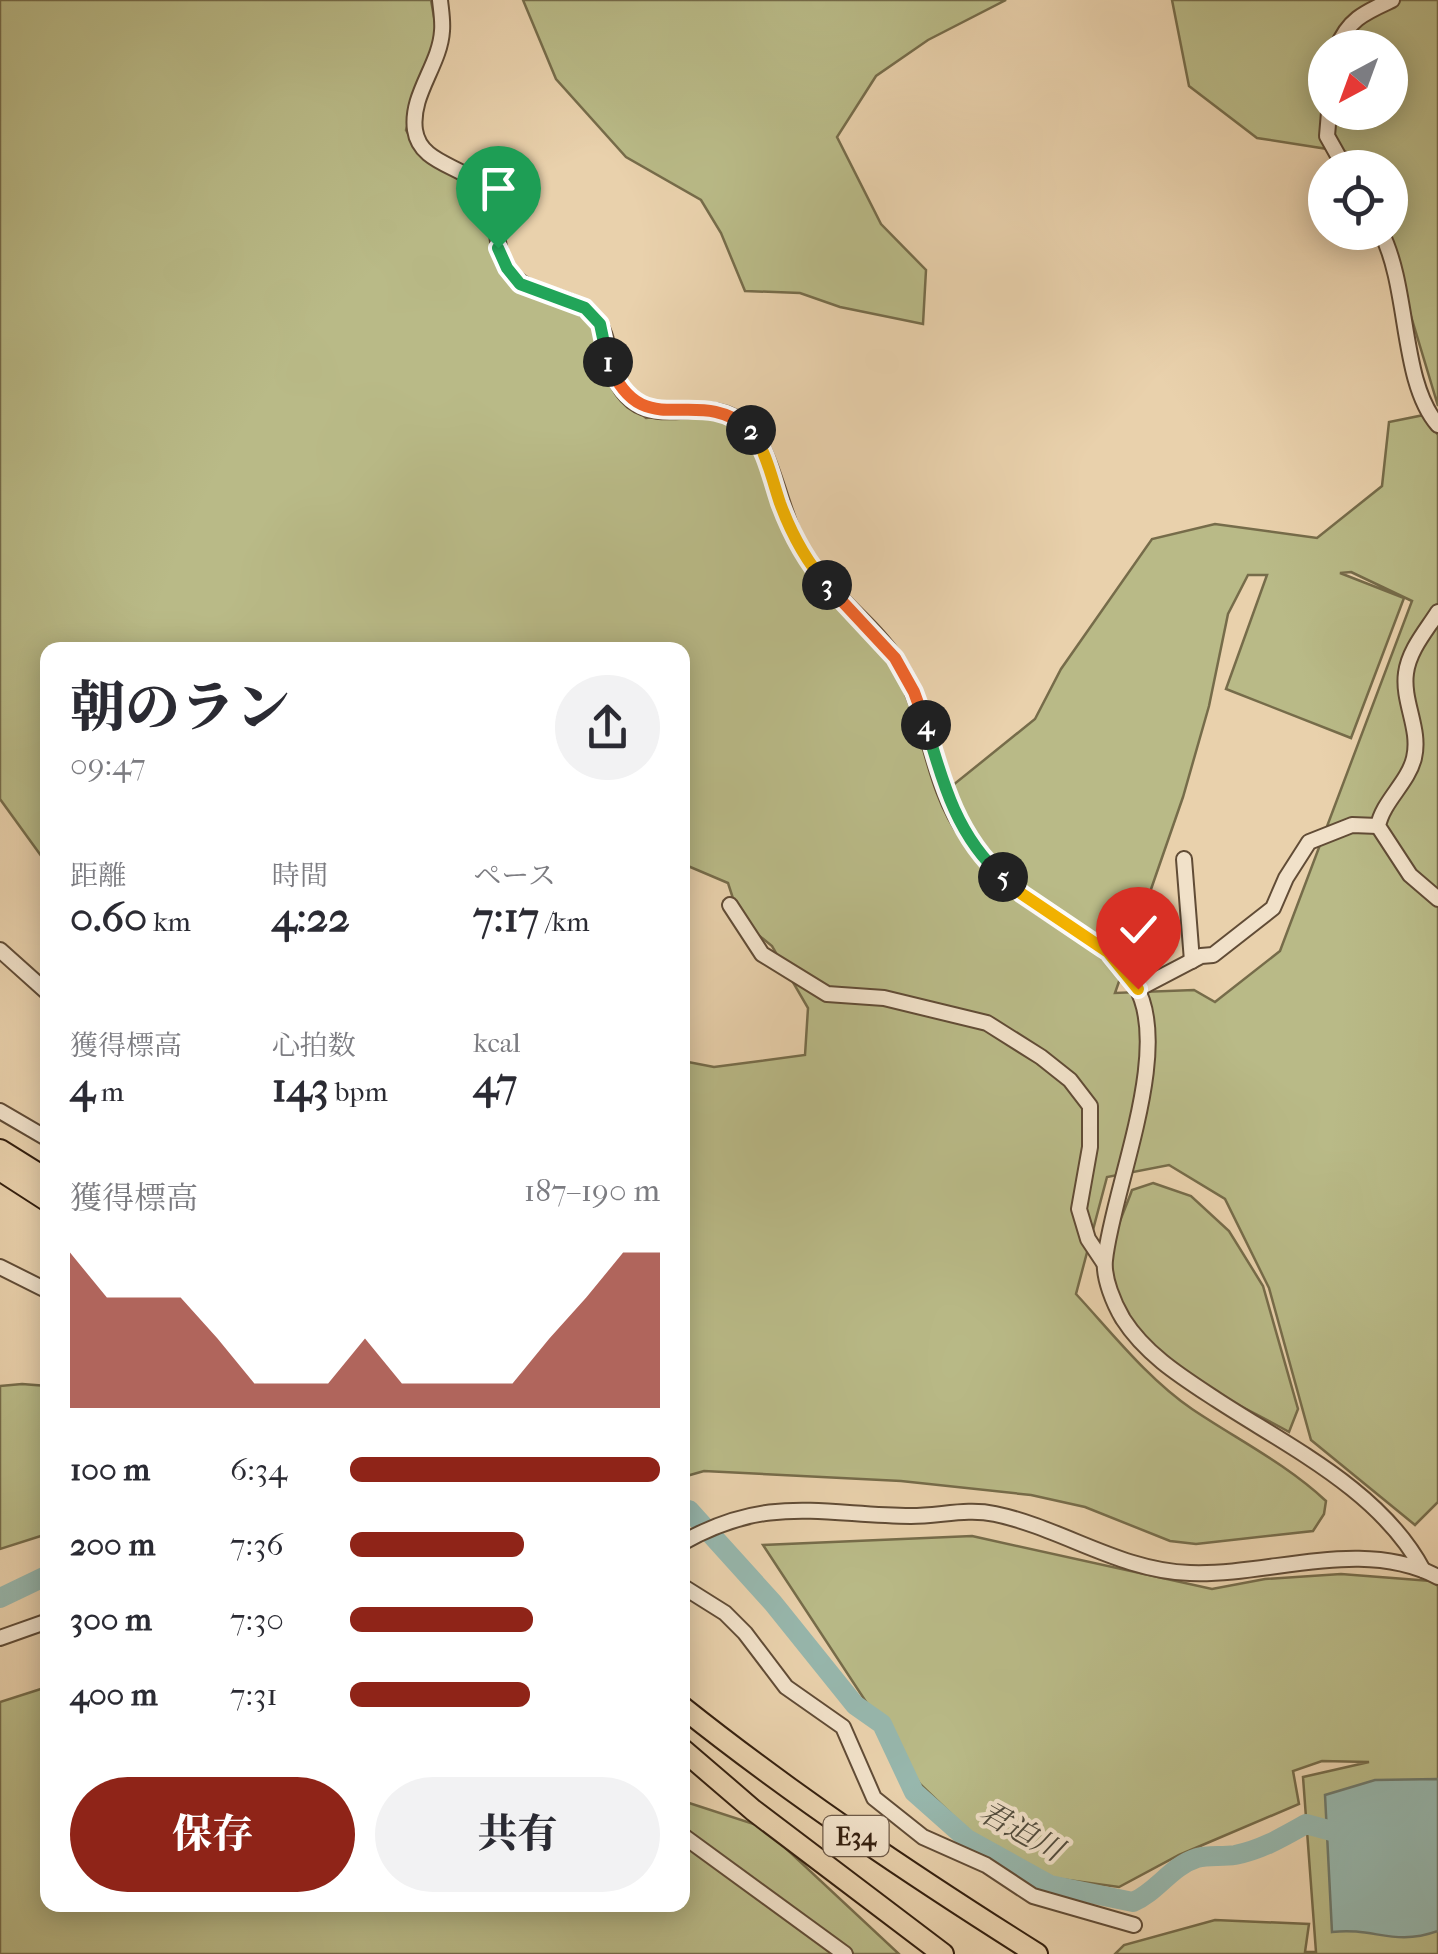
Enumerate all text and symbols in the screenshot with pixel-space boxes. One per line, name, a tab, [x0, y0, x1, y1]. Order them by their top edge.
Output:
north arrow	[1308, 30, 1408, 130]
map controls	[1308, 30, 1408, 250]
pin	[456, 146, 541, 249]
button: locate	[1308, 150, 1408, 250]
icon: arrive	[471, 161, 526, 216]
pin: 1	[583, 337, 633, 387]
text: 1	[603, 345, 613, 378]
pin: 2	[726, 405, 776, 455]
text: 2	[744, 413, 758, 446]
pin: 3	[802, 560, 852, 610]
text: 3	[821, 568, 833, 601]
button: share	[555, 675, 660, 780]
text: 朝のラン	[70, 676, 290, 740]
pin: 4	[901, 700, 951, 750]
text: 4	[918, 708, 934, 741]
text: 09:47	[70, 746, 146, 783]
pin: 5	[978, 852, 1028, 902]
text: 距離	[70, 859, 126, 892]
text: 時間	[272, 859, 328, 892]
text: ペース	[473, 859, 556, 892]
text: 5	[997, 860, 1009, 893]
pin	[1096, 887, 1181, 990]
text: 0.60	[70, 893, 147, 942]
text: 4:22	[272, 893, 350, 942]
text: 7:17	[473, 893, 539, 942]
icon: check	[1111, 902, 1166, 957]
text: km	[147, 905, 191, 938]
text: /km	[539, 905, 590, 938]
text: kcal	[473, 1026, 520, 1059]
text: 獲得標高	[70, 1029, 182, 1062]
text: 心拍数	[272, 1029, 356, 1062]
text: 47	[473, 1059, 517, 1108]
text: 4	[70, 1063, 95, 1112]
text: 143	[272, 1063, 329, 1112]
text: m	[95, 1075, 124, 1108]
text: bpm	[329, 1075, 388, 1108]
text: 187–190 m	[524, 1172, 660, 1209]
text: 獲得標高	[70, 1180, 198, 1217]
text: 100 m	[70, 1451, 150, 1488]
text: 6:34	[230, 1451, 287, 1488]
text: 200 m	[70, 1526, 155, 1563]
text: 7:36	[230, 1526, 284, 1563]
text: 300 m	[70, 1601, 152, 1638]
text: 7:30	[230, 1601, 284, 1638]
text: 400 m	[70, 1676, 158, 1713]
text: 7:31	[230, 1676, 278, 1713]
button: 保存	[70, 1777, 355, 1892]
button: 共有	[375, 1777, 660, 1892]
water label: 君迫川	[973, 1794, 1071, 1870]
road number: E34	[824, 1816, 888, 1856]

